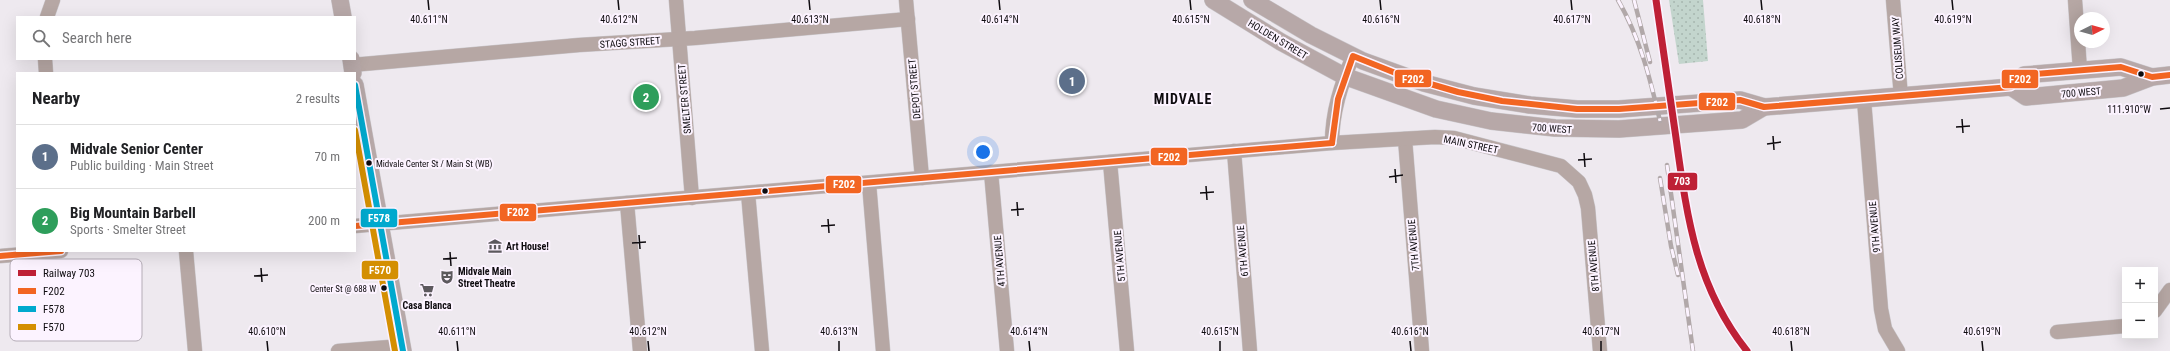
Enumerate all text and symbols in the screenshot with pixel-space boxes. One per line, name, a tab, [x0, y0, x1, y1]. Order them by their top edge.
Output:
north arrow	[2074, 12, 2110, 48]
text: 40.611°N	[410, 14, 448, 25]
text: 40.612°N	[600, 14, 638, 25]
text: 40.613°N	[791, 14, 829, 25]
text: 40.614°N	[981, 14, 1019, 25]
text: 40.615°N	[1172, 14, 1210, 25]
text: 40.616°N	[1362, 14, 1400, 25]
text: 40.617°N	[1553, 14, 1591, 25]
text: 40.618°N	[1743, 14, 1781, 25]
text: 40.619°N	[1934, 14, 1972, 25]
search box	[16, 16, 356, 60]
street label: COLISEUM WAY	[1890, 16, 1905, 80]
street label: HOLDEN STREET	[1246, 17, 1309, 61]
icon: search	[30, 27, 52, 49]
text: Search here	[62, 29, 132, 47]
street label: STAGG STREET	[599, 35, 661, 50]
street label: DEPOT STREET	[906, 58, 923, 120]
street label: SMELTER STREET	[676, 64, 693, 134]
pin: 1	[1059, 66, 1085, 96]
line badge: F202	[1394, 69, 1432, 88]
line badge: F202	[2001, 69, 2039, 89]
unlabelled marker	[2136, 69, 2146, 79]
text: F202	[1402, 73, 1424, 86]
text: F202	[2009, 73, 2031, 86]
pin: 2	[633, 82, 659, 112]
street label: 700 WEST	[2061, 85, 2101, 100]
text: Nearby	[32, 88, 80, 108]
text: 2 results	[296, 91, 340, 106]
district label: MIDVALE	[1154, 91, 1212, 107]
line badge: F202	[1698, 92, 1736, 111]
text: F202	[1706, 96, 1728, 109]
text: 111.910°W	[2107, 104, 2151, 115]
street label: 700 WEST	[1532, 122, 1572, 135]
street label: MAIN STREET	[1443, 133, 1499, 156]
text: Midvale Senior Center	[70, 140, 203, 158]
your location	[973, 142, 993, 162]
line badge: F202	[1150, 147, 1188, 166]
text: 1	[42, 149, 48, 164]
text: 70 m	[314, 149, 340, 164]
text: F202	[1158, 151, 1180, 164]
text: Public building · Main Street	[70, 158, 214, 173]
marker: Midvale Center St / Main St (WB)	[364, 158, 374, 168]
place label: Midvale Center St / Main St (WB)	[376, 159, 493, 170]
line badge: 703	[1667, 172, 1698, 191]
line badge: F202	[825, 175, 862, 194]
text: 703	[1674, 175, 1691, 188]
text: F202	[833, 178, 855, 191]
unlabelled marker	[760, 186, 770, 196]
street label: 9TH AVENUE	[1867, 201, 1882, 253]
line badge: F202	[499, 203, 537, 222]
text: Big Mountain Barbell	[70, 204, 196, 222]
text: F202	[507, 206, 529, 219]
line badge: F578	[360, 208, 398, 228]
text: F578	[368, 212, 390, 225]
text: 2	[42, 213, 48, 228]
text: 200 m	[308, 213, 340, 228]
street label: 7TH AVENUE	[1406, 219, 1421, 271]
text: Sports · Smelter Street	[70, 222, 186, 237]
street label: 6TH AVENUE	[1235, 225, 1250, 277]
street label: 5TH AVENUE	[1112, 230, 1127, 282]
street label: 4TH AVENUE	[992, 235, 1007, 287]
museum icon: Art House!	[487, 238, 503, 254]
street label: 8TH AVENUE	[1586, 240, 1601, 292]
place label: Art House!	[506, 241, 549, 252]
legend	[10, 259, 142, 341]
line badge: F570	[361, 260, 399, 280]
text: F570	[369, 264, 391, 277]
place label: Midvale Main Street Theatre	[458, 266, 515, 289]
text: Railway 703	[43, 267, 95, 280]
map controls	[2122, 267, 2158, 339]
button: +	[2122, 267, 2158, 303]
theatre icon: Midvale Main Street Theatre	[439, 269, 455, 285]
supermarket icon: Casa Blanca	[419, 282, 435, 298]
marker: Center St @ 688 W	[379, 283, 389, 293]
place label: Center St @ 688 W	[310, 284, 376, 294]
text: F202	[43, 285, 65, 298]
place label: Casa Blanca	[402, 300, 452, 311]
text: F578	[43, 303, 65, 316]
button: −	[2122, 303, 2158, 339]
text: F570	[43, 321, 65, 334]
text: 40.610°N	[248, 326, 286, 337]
text: 40.611°N	[438, 326, 476, 337]
text: 40.612°N	[629, 326, 667, 337]
text: 40.613°N	[820, 326, 858, 337]
text: 40.614°N	[1010, 326, 1048, 337]
text: 40.615°N	[1201, 326, 1239, 337]
text: 40.616°N	[1391, 326, 1429, 337]
text: 40.617°N	[1582, 326, 1620, 337]
text: 40.618°N	[1772, 326, 1810, 337]
text: 40.619°N	[1963, 326, 2001, 337]

